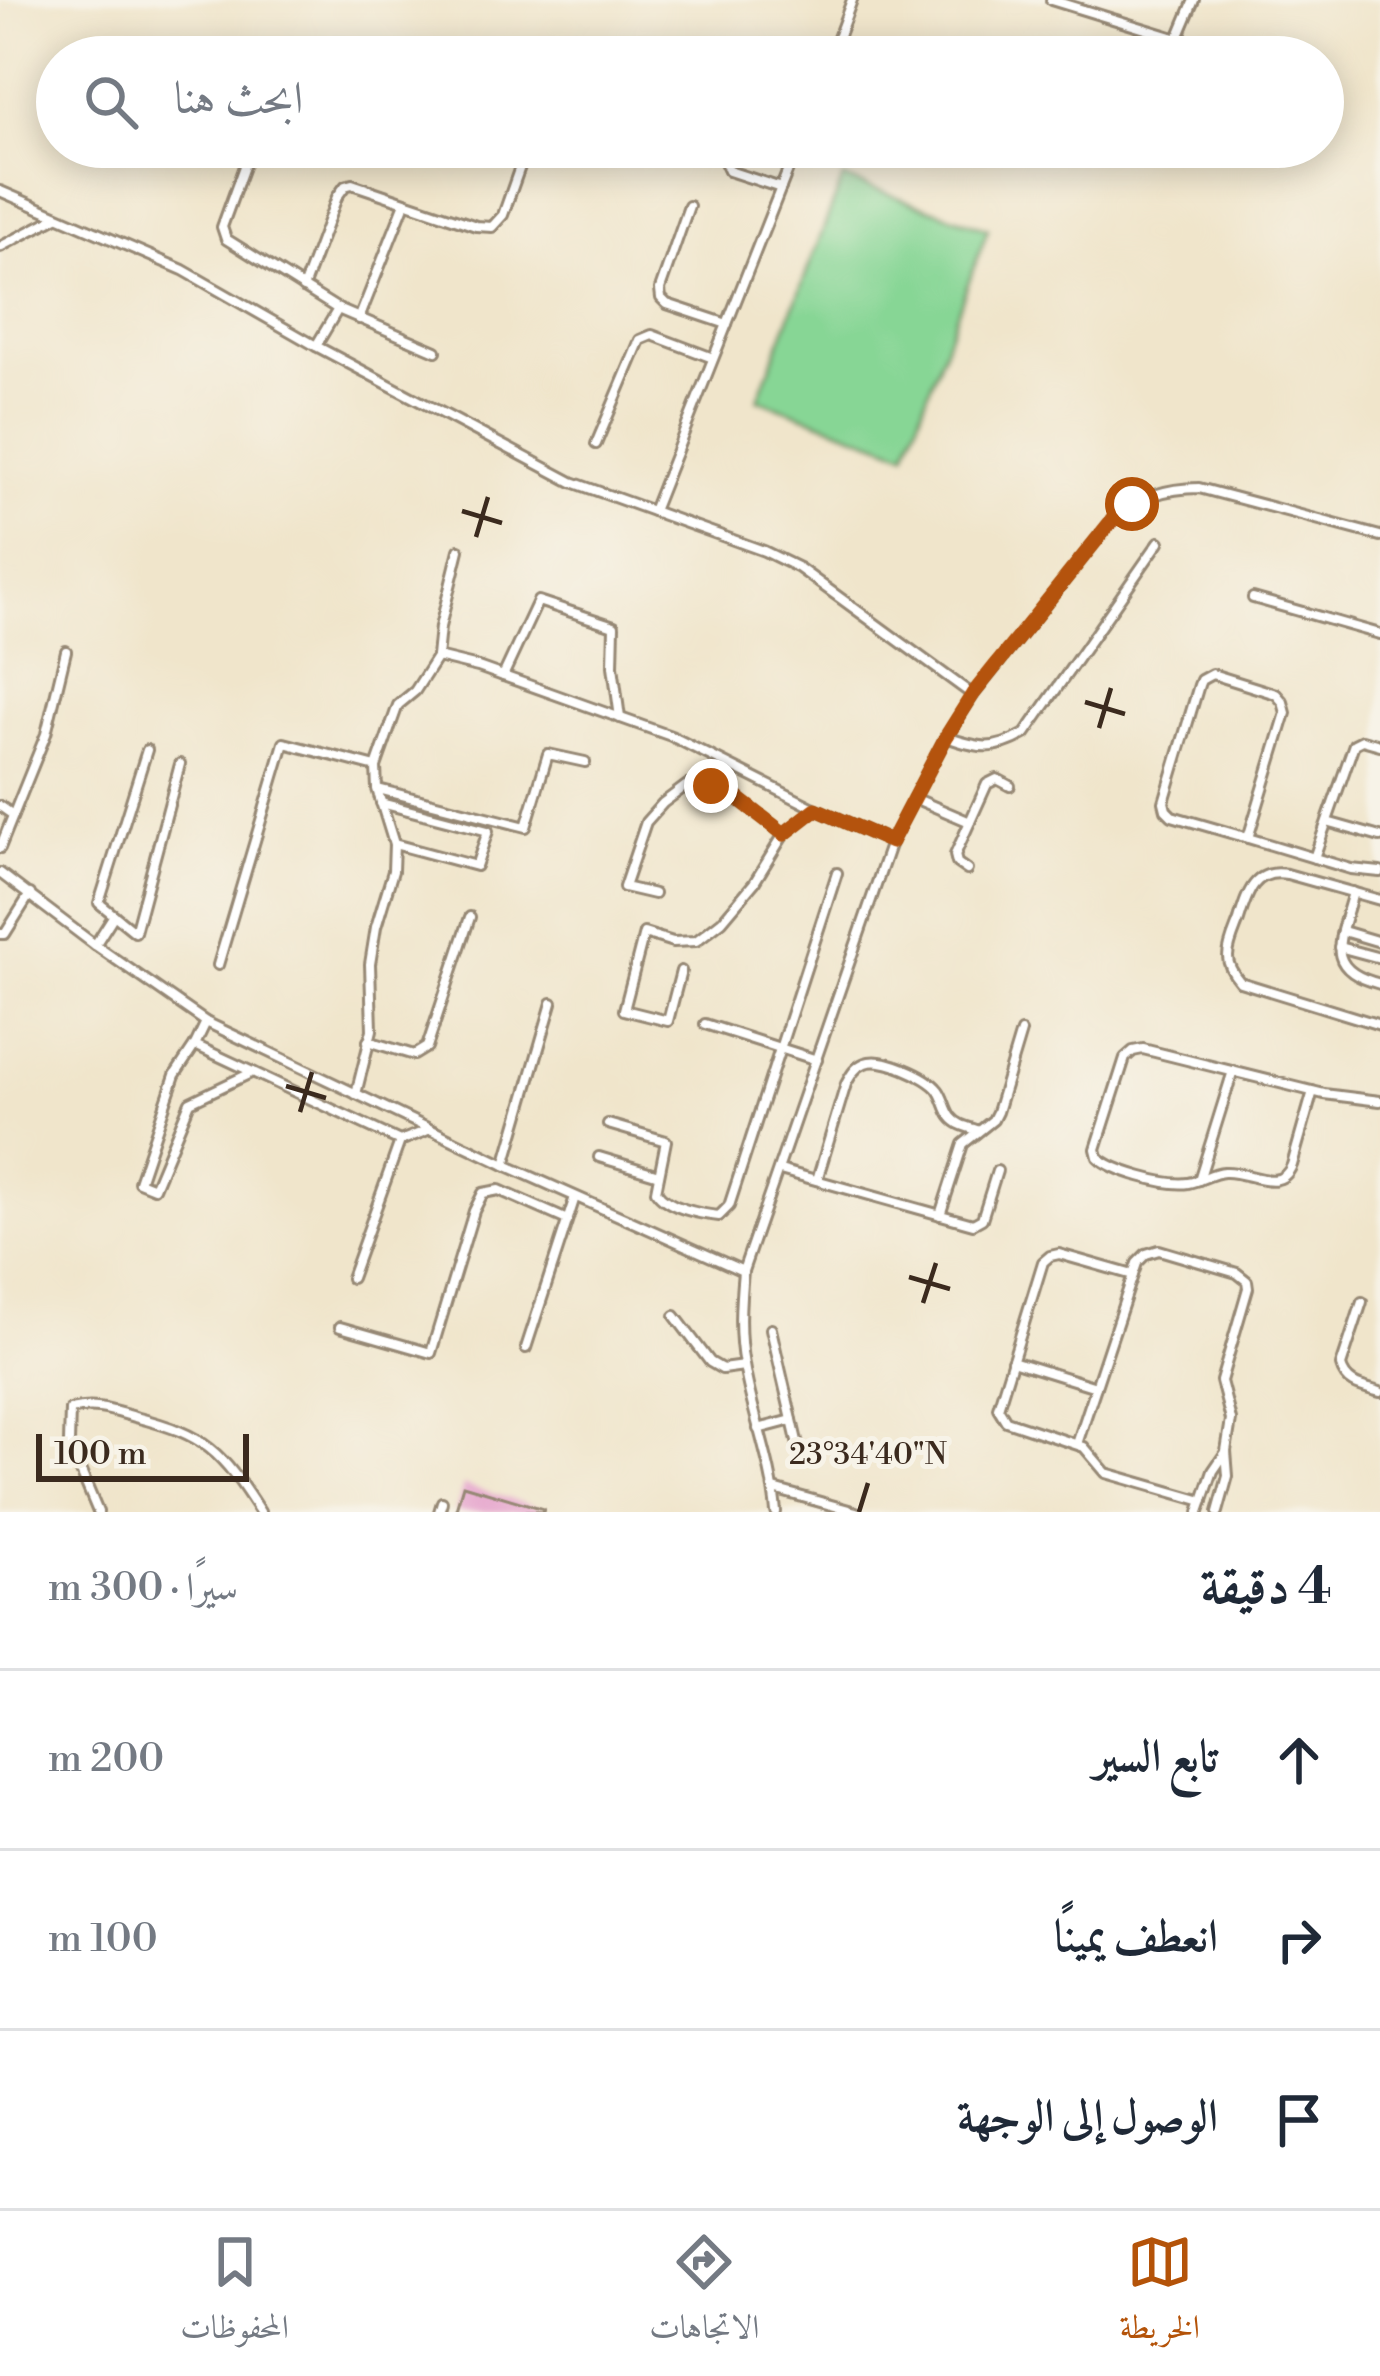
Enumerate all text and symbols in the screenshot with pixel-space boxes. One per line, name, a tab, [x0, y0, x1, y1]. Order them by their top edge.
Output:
search box	[36, 36, 1344, 168]
icon: search	[78, 69, 144, 135]
text: ابحث هنا	[174, 71, 303, 128]
route start	[1105, 477, 1159, 531]
route end	[684, 759, 738, 813]
scale bar	[36, 1428, 249, 1481]
text: 100 m	[54, 1434, 147, 1475]
text: 23°34'40"N	[789, 1436, 947, 1474]
text: 4 دقيقة	[1201, 1556, 1332, 1620]
text: سيرًا · 300 m	[48, 1564, 238, 1613]
icon: ahead	[1266, 1727, 1332, 1793]
text: تابع السير	[1093, 1729, 1218, 1786]
text: 200 m	[48, 1735, 164, 1784]
icon: right	[1266, 1907, 1332, 1973]
text: انعطف يمينًا	[1054, 1909, 1218, 1966]
text: 100 m	[48, 1915, 158, 1964]
icon: arrive	[1266, 2087, 1332, 2153]
text: الوصول إلى الوجهة	[957, 2089, 1218, 2146]
tab: المحفوظات	[180, 2229, 289, 2359]
tab: الاتجاهات	[649, 2229, 759, 2359]
tab: الخريطة	[1120, 2229, 1200, 2359]

